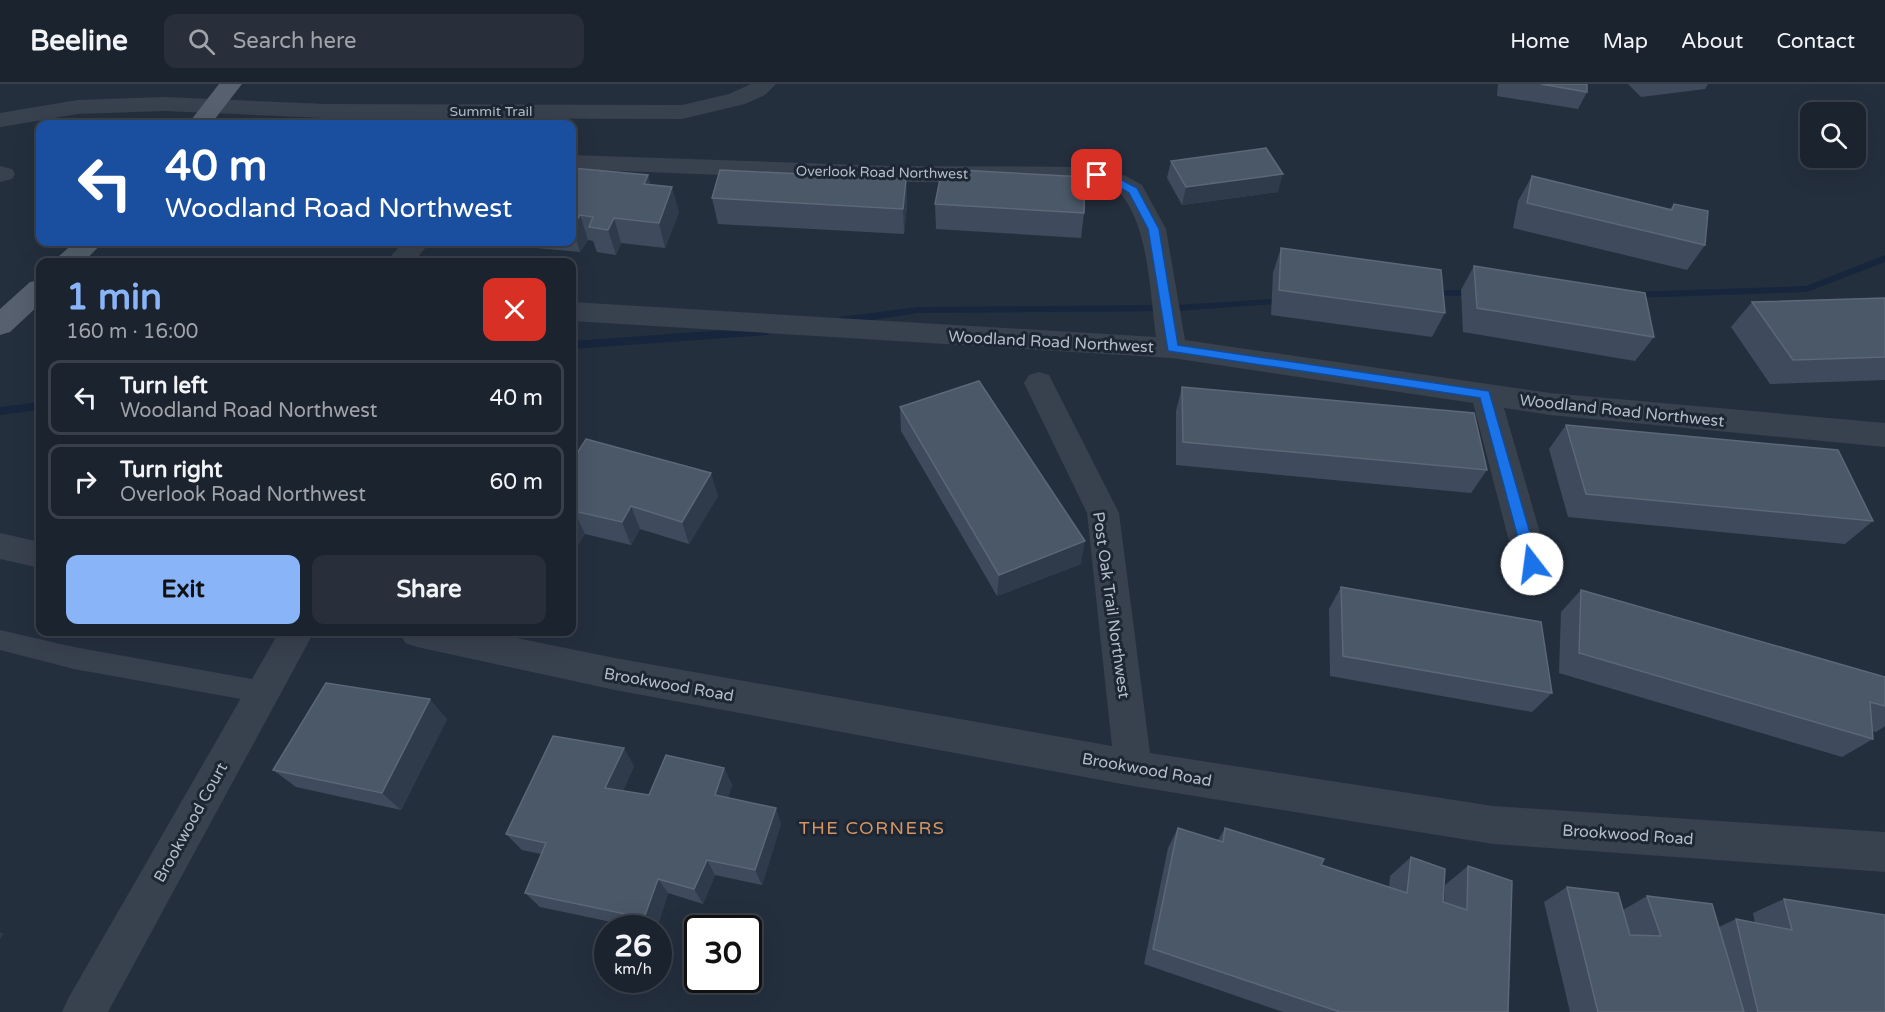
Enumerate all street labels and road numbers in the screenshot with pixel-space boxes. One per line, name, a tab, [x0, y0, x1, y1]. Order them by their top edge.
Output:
street label: Summit Trail	[449, 103, 533, 120]
street label: Overlook Road Northwest	[796, 162, 969, 183]
street label: Woodland Road Northwest	[948, 327, 1154, 357]
street label: Woodland Road Northwest	[1518, 390, 1725, 432]
street label: Post Oak Trail Northwest	[1088, 510, 1134, 700]
street label: Brookwood Road	[602, 664, 735, 706]
street label: Brookwood Road	[1080, 749, 1213, 791]
street label: Brookwood Court	[150, 759, 232, 886]
street label: Brookwood Road	[1562, 820, 1694, 850]

